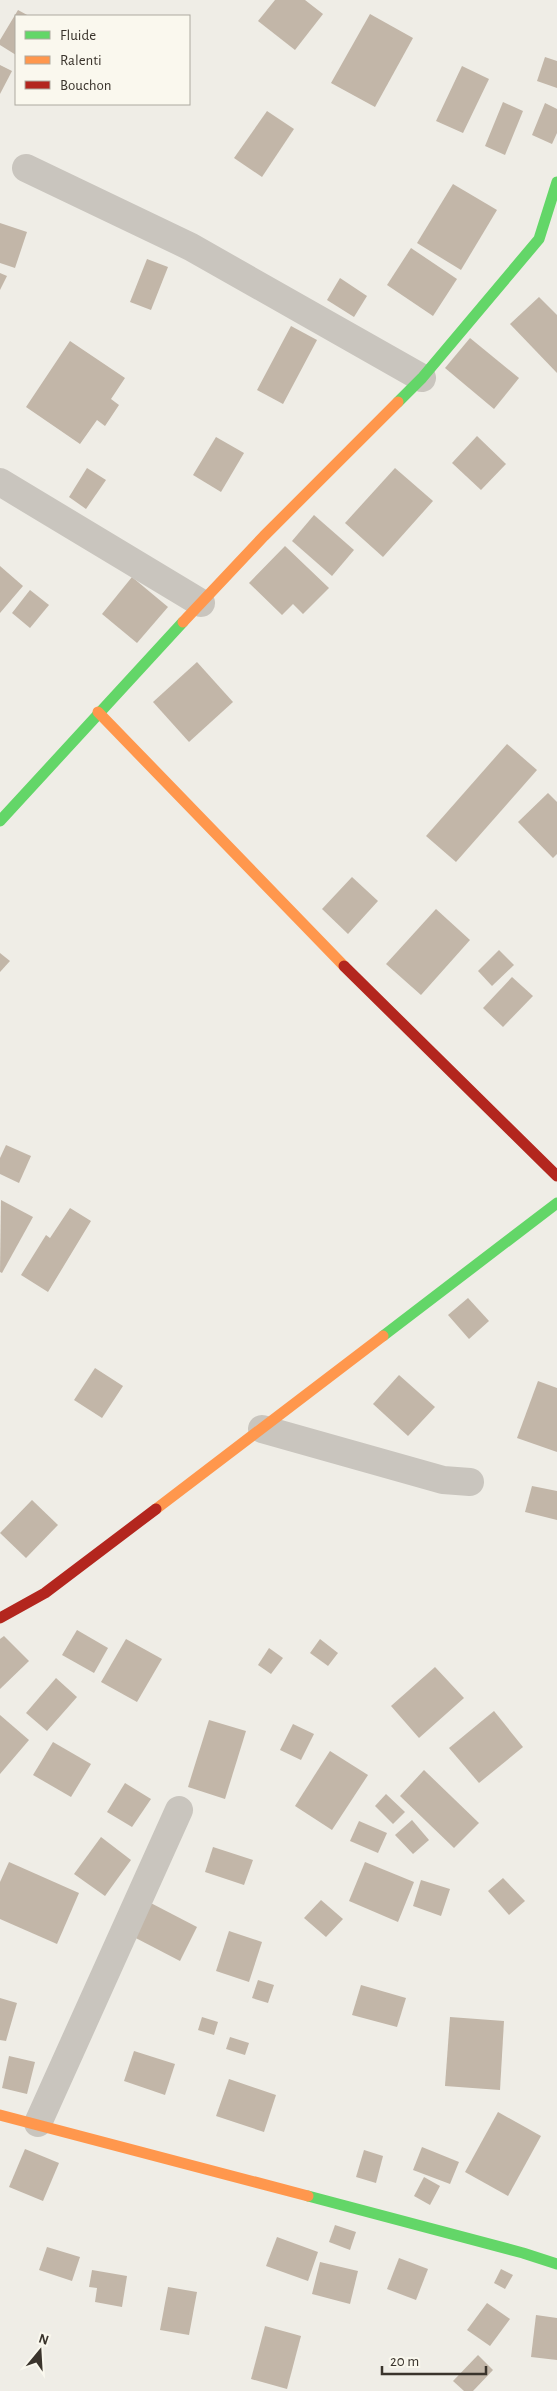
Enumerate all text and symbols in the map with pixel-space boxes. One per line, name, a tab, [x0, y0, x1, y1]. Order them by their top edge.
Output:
legend	[15, 15, 190, 105]
text: Fluide	[60, 28, 96, 43]
text: Ralenti	[60, 53, 102, 68]
text: Bouchon	[60, 78, 111, 93]
north arrow	[15, 2326, 65, 2376]
text: N	[37, 2331, 51, 2348]
scale bar	[382, 2344, 486, 2376]
text: 20 m	[390, 2354, 419, 2369]

